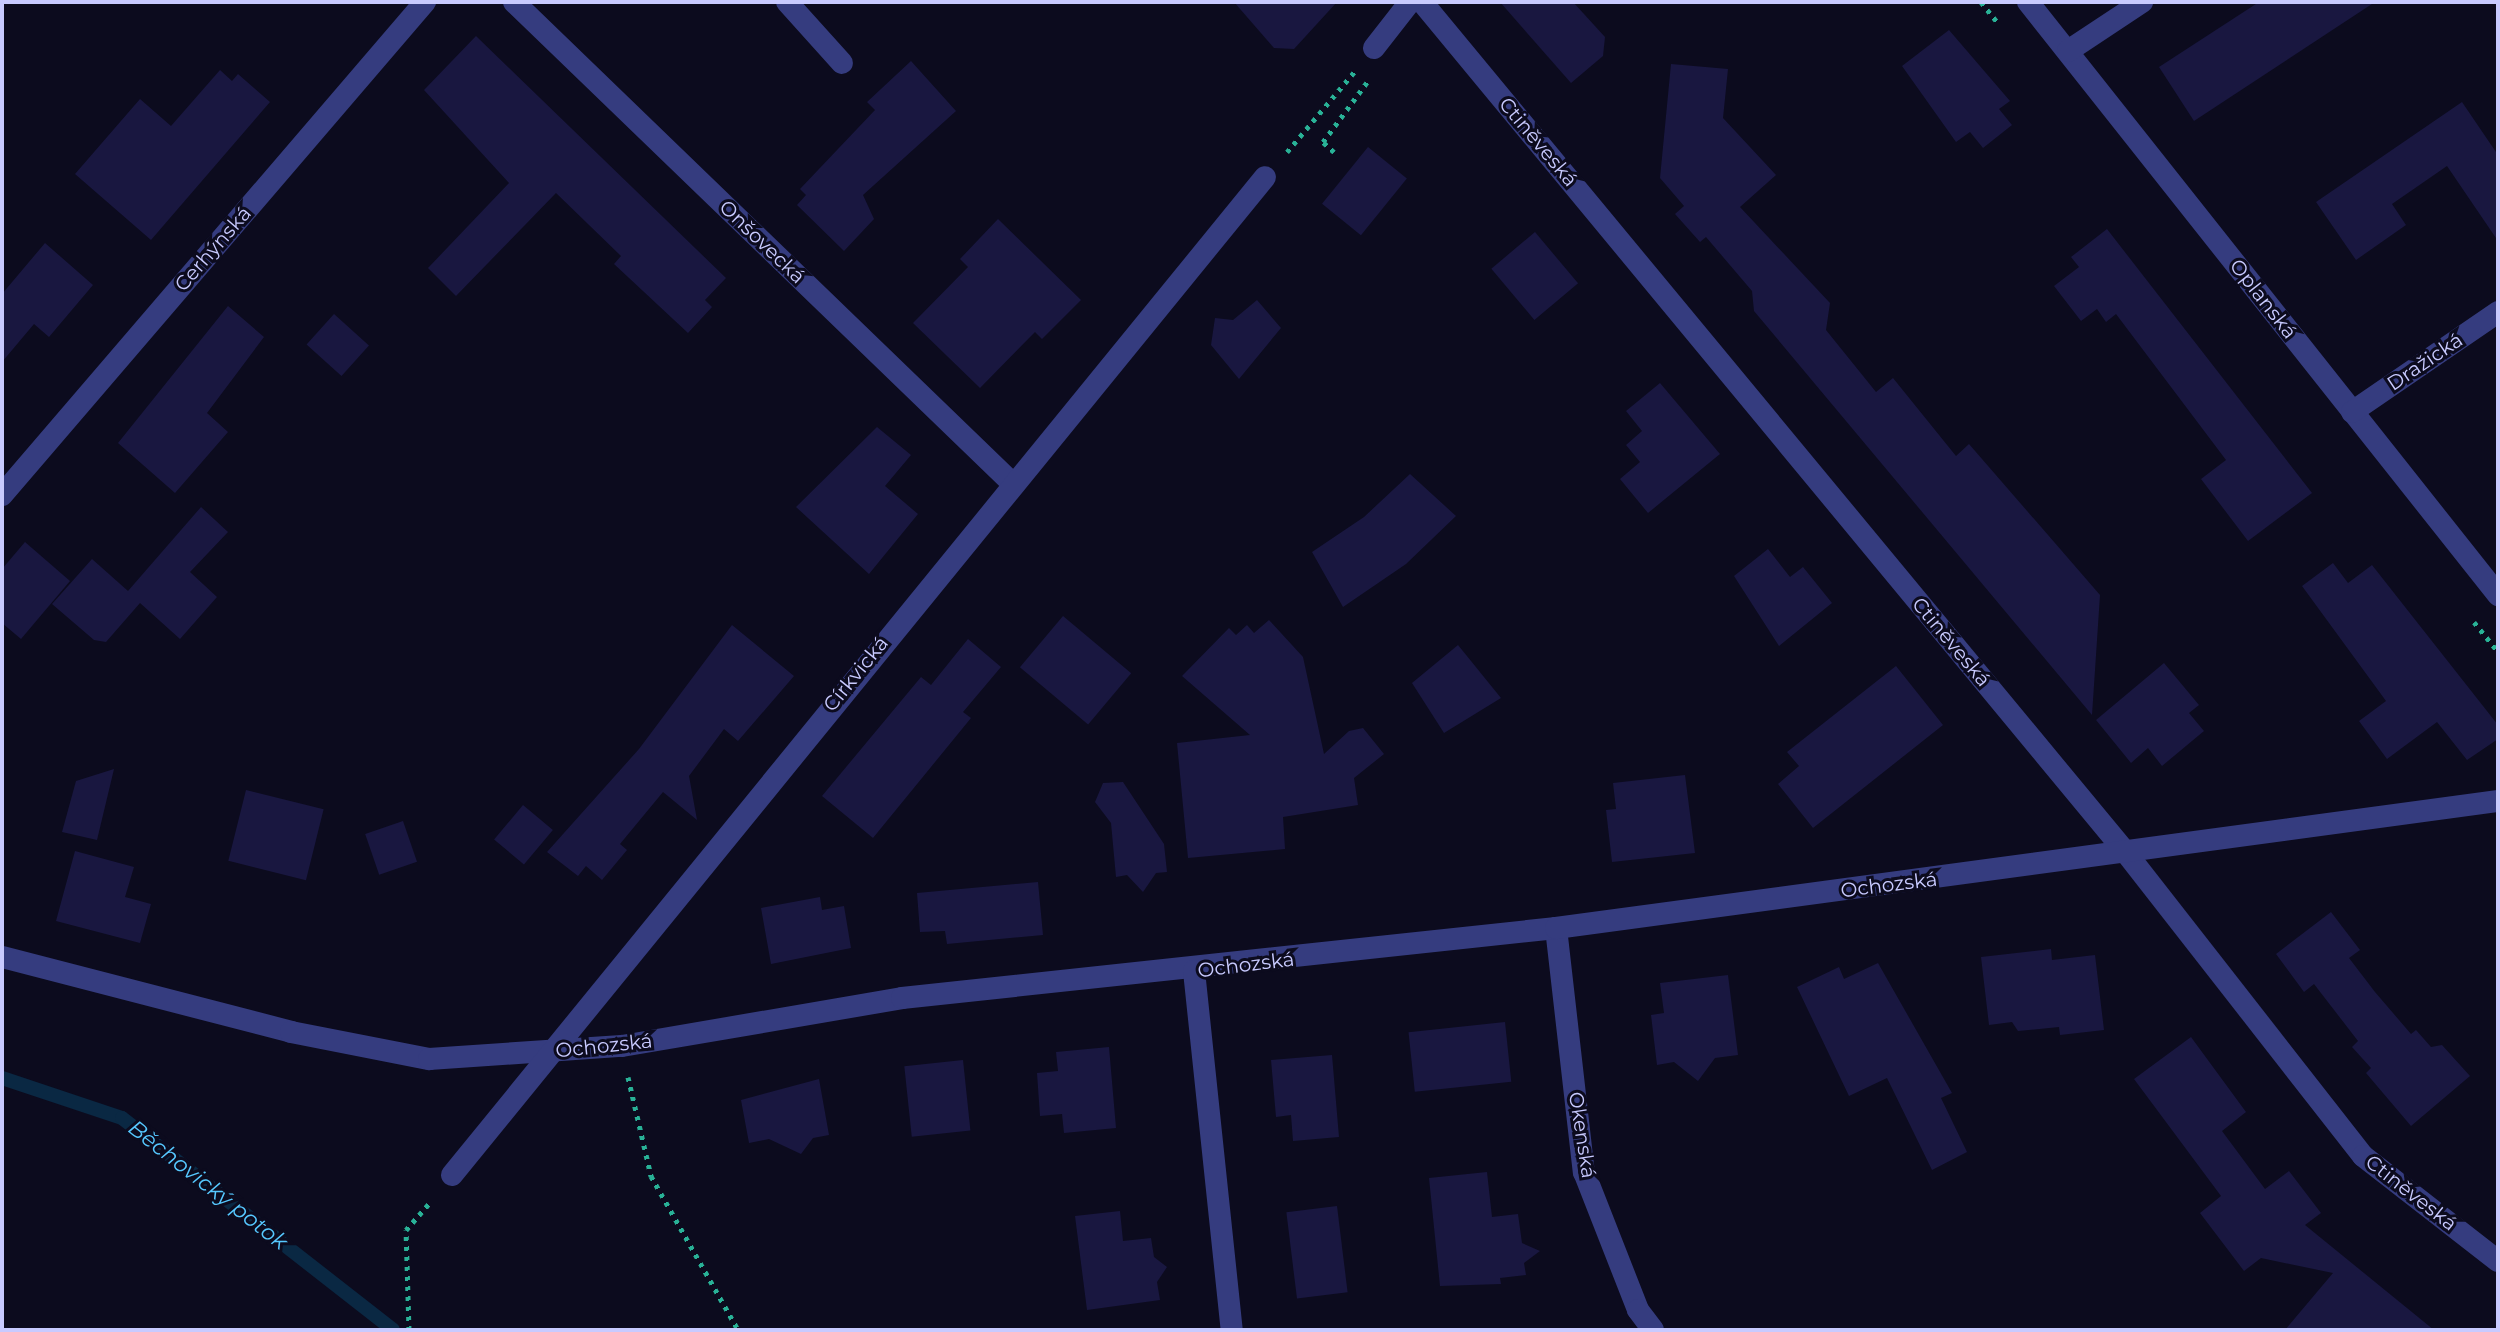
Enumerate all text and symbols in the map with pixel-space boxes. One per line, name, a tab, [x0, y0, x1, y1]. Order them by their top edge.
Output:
street label: Ctiněveská	[1494, 93, 1582, 191]
street label: Onšovecká	[714, 195, 810, 289]
street label: Cerhýnská	[170, 202, 256, 296]
street label: Oplanská	[2224, 254, 2302, 344]
street label: Dražická	[2383, 328, 2467, 396]
street label: Ctiněveská	[1907, 593, 1995, 691]
street label: Církvická	[818, 632, 894, 716]
street label: Ochozská	[1839, 867, 1939, 903]
street label: Ochozská	[1196, 947, 1296, 983]
street label: Ochozská	[554, 1029, 654, 1063]
street label: Okenská	[1563, 1090, 1601, 1180]
water label: Běchovický potok	[123, 1115, 293, 1255]
street label: Ctiněveská	[2361, 1150, 2461, 1236]

